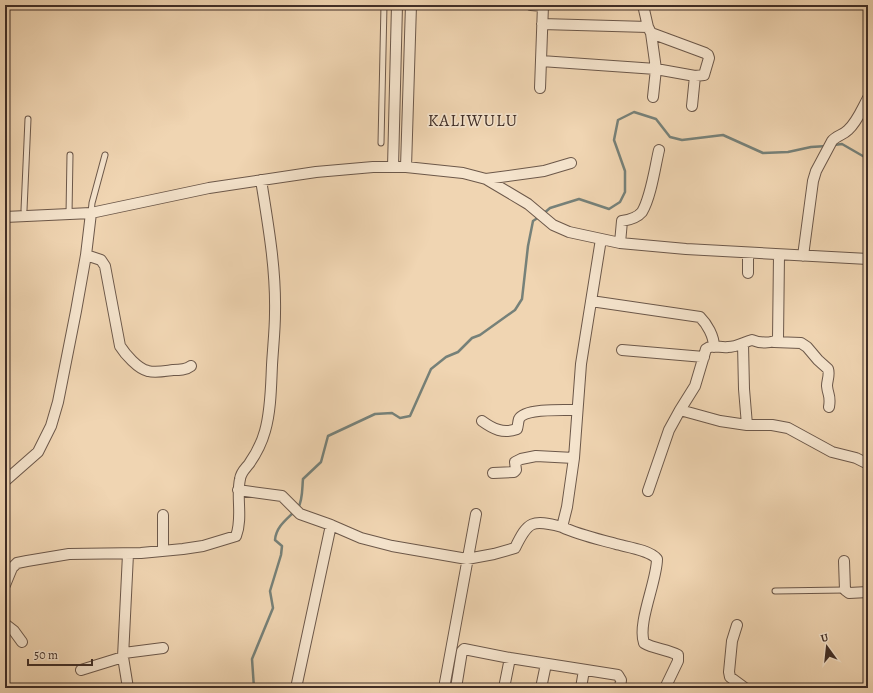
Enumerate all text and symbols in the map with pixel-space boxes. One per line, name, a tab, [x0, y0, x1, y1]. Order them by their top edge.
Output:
district label: KALIWULU	[428, 109, 518, 132]
north arrow	[807, 627, 847, 667]
text: U	[819, 629, 831, 646]
scale bar	[28, 641, 92, 667]
text: 50 m	[34, 647, 58, 663]

